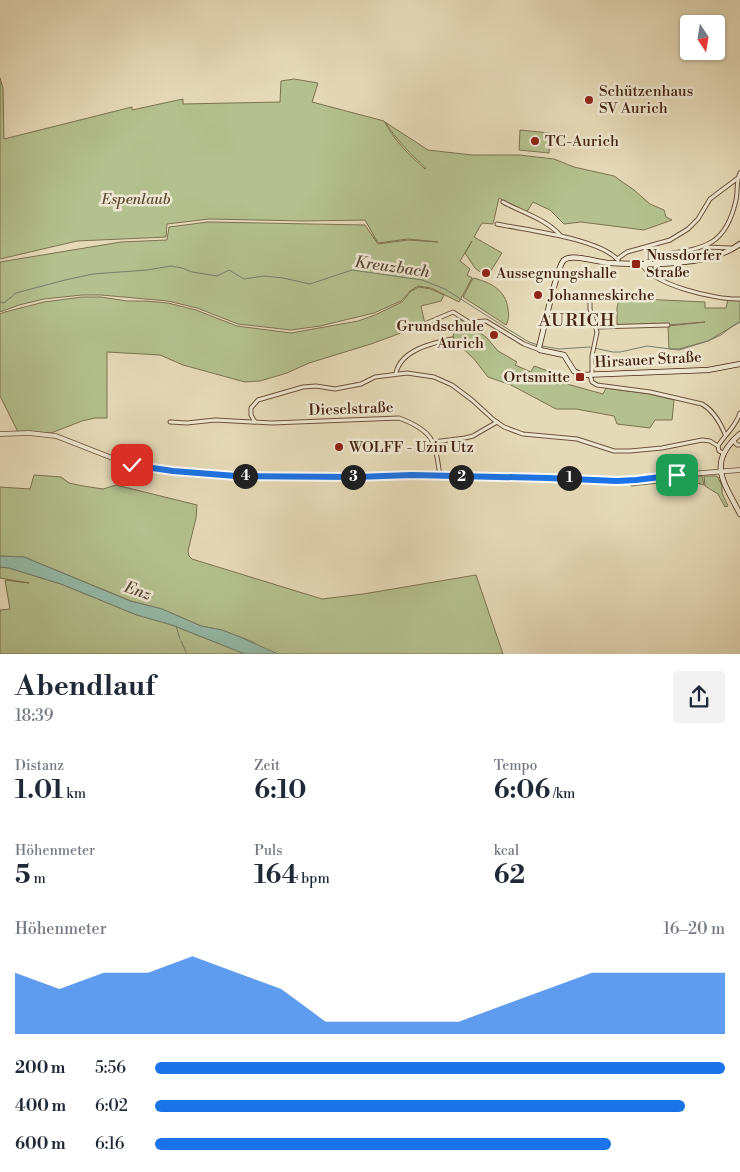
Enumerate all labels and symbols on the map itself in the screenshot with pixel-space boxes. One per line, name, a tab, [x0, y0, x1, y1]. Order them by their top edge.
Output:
north arrow	[680, 15, 725, 60]
place label: Schützenhaus SV Aurich	[599, 82, 693, 118]
marker: Schützenhaus SV Aurich	[583, 94, 595, 106]
place label: TC-Aurich	[545, 132, 619, 151]
marker: TC-Aurich	[529, 135, 541, 147]
park label: Espenlaub	[100, 190, 171, 209]
place label: Nussdorfer Straße	[646, 246, 722, 282]
water label: Kreuzbach	[353, 252, 431, 282]
marker: Nussdorfer Straße	[630, 258, 642, 270]
place label: Aussegnungshalle	[495, 264, 617, 283]
marker: Aussegnungshalle	[480, 267, 492, 279]
place label: Johanneskirche	[547, 286, 654, 305]
marker: Johanneskirche	[532, 289, 544, 301]
district label: AURICH	[537, 309, 616, 332]
place label: Grundschule Aurich	[397, 317, 484, 353]
marker: Grundschule Aurich	[488, 329, 500, 341]
street label: Hirsauer Straße	[594, 348, 702, 372]
place label: Ortsmitte	[504, 368, 570, 387]
marker: Ortsmitte	[574, 371, 586, 383]
street label: Dieselstraße	[308, 398, 394, 420]
place label: WOLFF - Uzin Utz	[348, 438, 474, 457]
marker: WOLFF - Uzin Utz	[333, 441, 345, 453]
pin	[111, 444, 153, 486]
pin	[656, 454, 698, 496]
pin: 4	[232, 464, 258, 488]
pin: 3	[340, 464, 366, 490]
pin: 2	[448, 464, 474, 490]
pin: 1	[556, 466, 582, 490]
water label: Enz	[121, 577, 154, 605]

